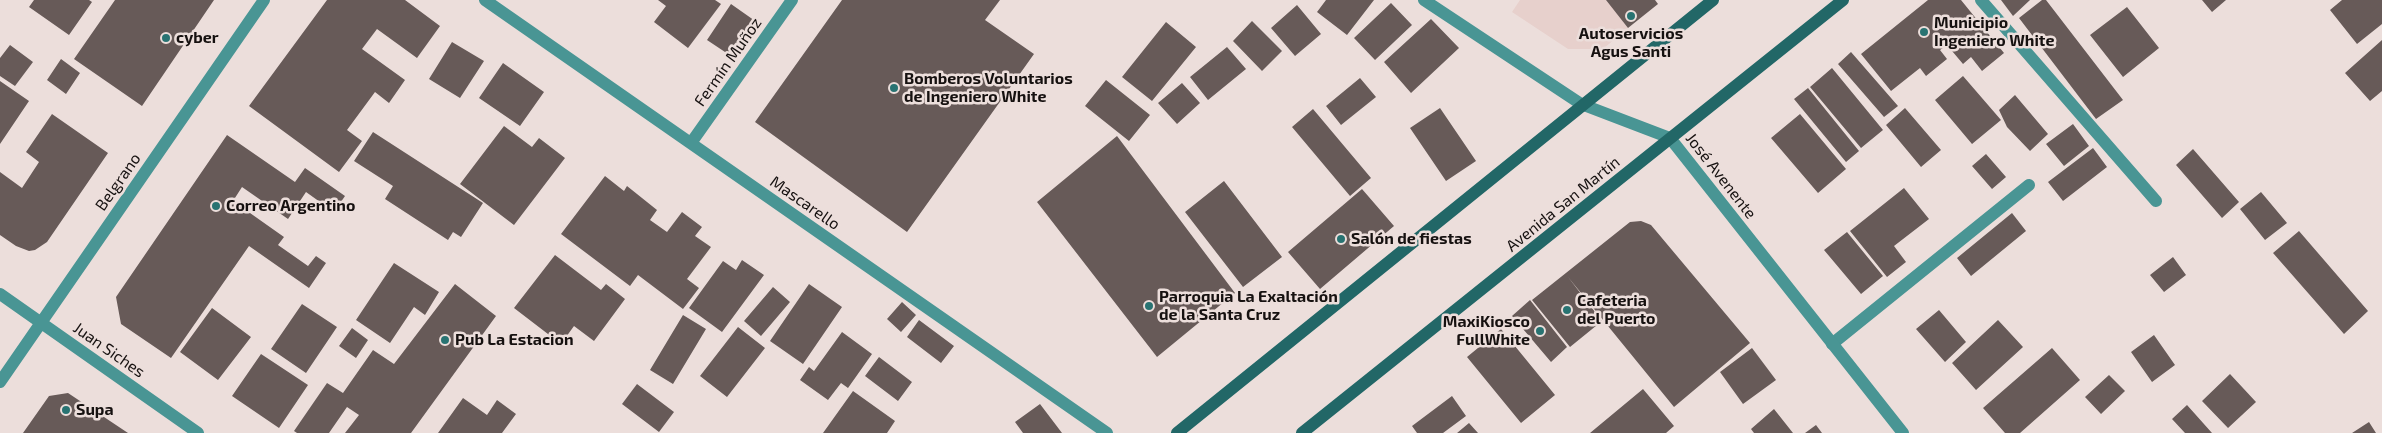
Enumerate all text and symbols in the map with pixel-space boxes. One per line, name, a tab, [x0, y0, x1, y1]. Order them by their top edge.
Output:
marker: Autoservicios Agus Santi	[1625, 10, 1637, 22]
place label: Municipio Ingeniero White	[1934, 13, 2054, 51]
street label: Fermín Muñoz	[690, 14, 766, 110]
place label: Autoservicios Agus Santi	[1579, 24, 1683, 62]
marker: Municipio Ingeniero White	[1918, 26, 1930, 38]
place label: cyber	[176, 28, 219, 48]
marker: cyber	[160, 32, 172, 44]
place label: Bomberos Voluntarios de Ingeniero White	[904, 69, 1073, 107]
marker: Bomberos Voluntarios de Ingeniero White	[888, 82, 900, 94]
street label: José Avenente	[1682, 129, 1760, 223]
street label: Belgrano	[91, 150, 145, 214]
street label: Avenida San Martín	[1502, 152, 1624, 256]
street label: Mascarello	[766, 172, 844, 234]
place label: Correo Argentino	[226, 196, 355, 216]
marker: Correo Argentino	[210, 200, 222, 212]
place label: Salón de fiestas	[1351, 229, 1472, 249]
marker: Salón de fiestas	[1335, 233, 1347, 245]
place label: Parroquia La Exaltación de la Santa Cruz	[1159, 287, 1338, 325]
place label: Cafeteria del Puerto	[1577, 291, 1656, 329]
marker: Parroquia La Exaltación de la Santa Cruz	[1143, 300, 1155, 312]
marker: Cafeteria del Puerto	[1561, 304, 1573, 316]
place label: MaxiKiosco FullWhite	[1443, 312, 1530, 350]
street label: Juan Siches	[70, 318, 148, 382]
marker: MaxiKiosco FullWhite	[1534, 325, 1546, 337]
place label: Pub La Estacion	[455, 330, 574, 350]
marker: Pub La Estacion	[439, 334, 451, 346]
place label: Supa	[76, 400, 114, 420]
marker: Supa	[60, 404, 72, 416]

